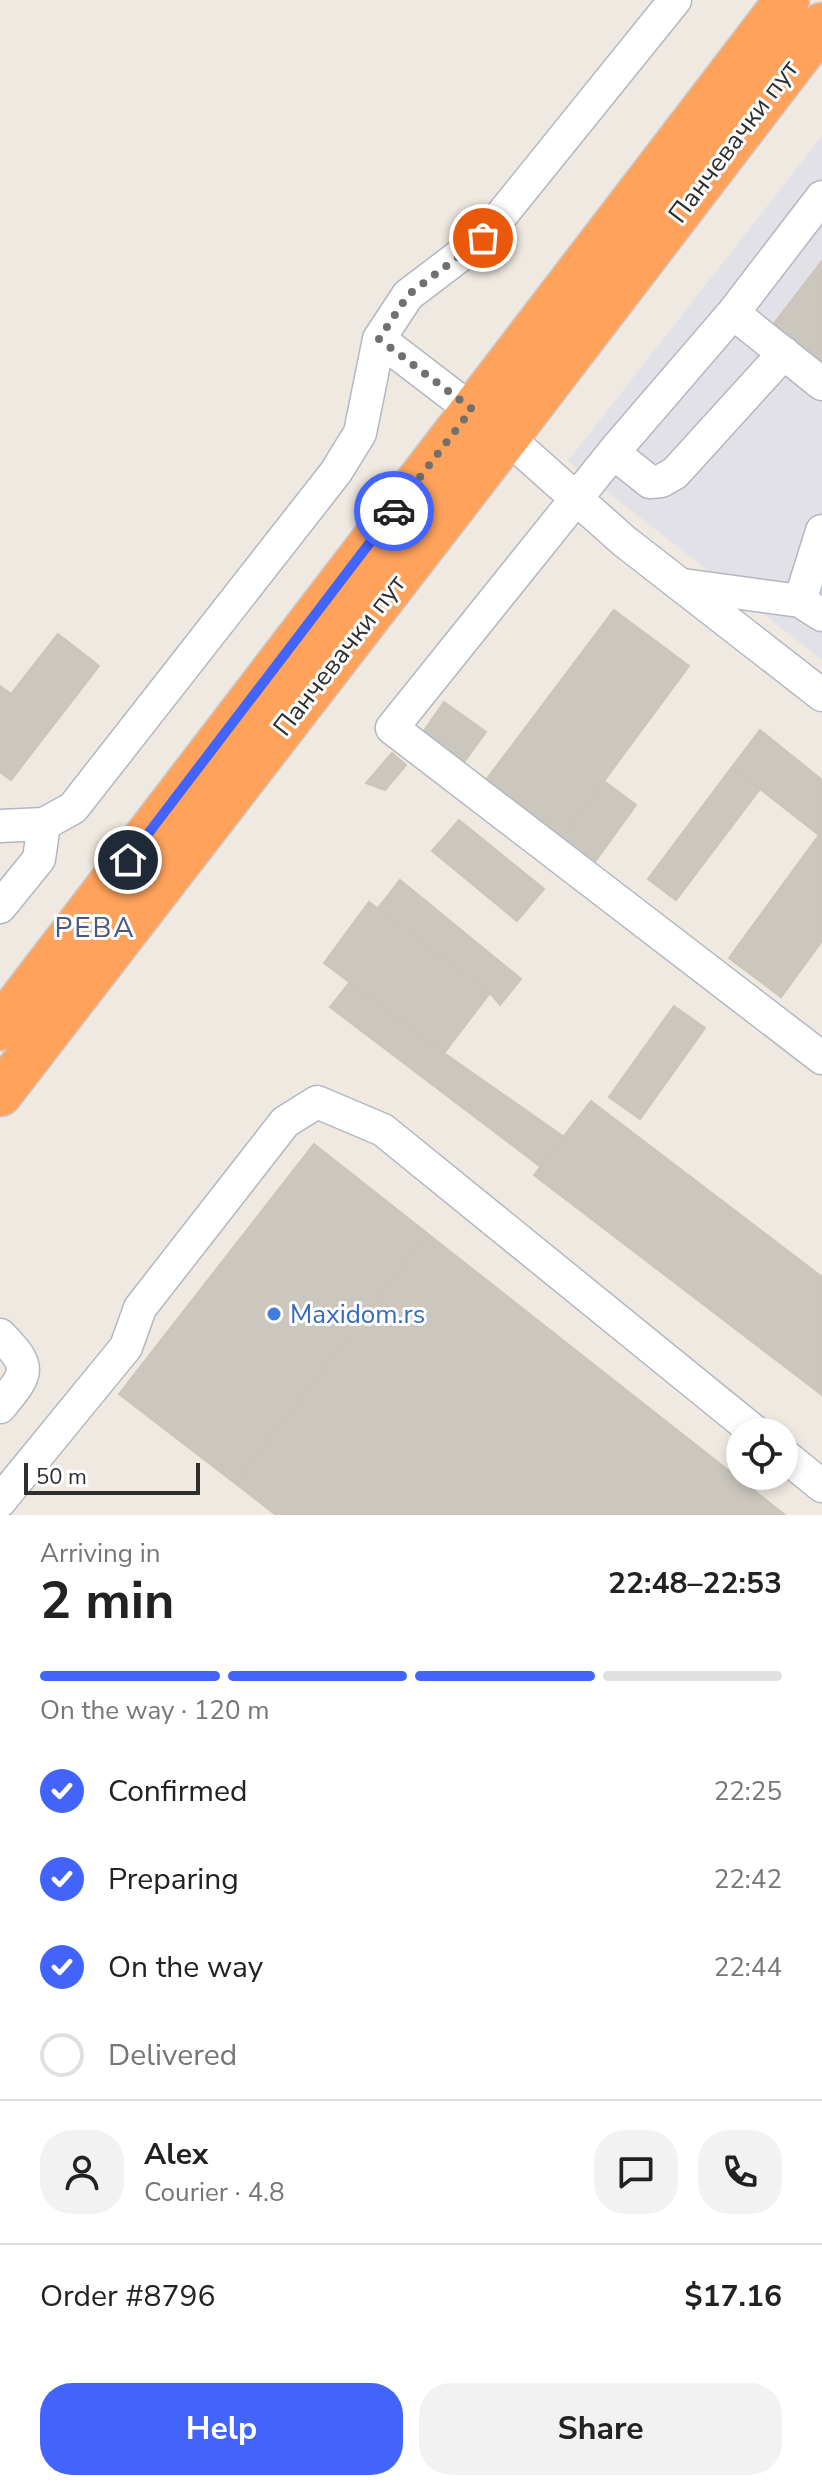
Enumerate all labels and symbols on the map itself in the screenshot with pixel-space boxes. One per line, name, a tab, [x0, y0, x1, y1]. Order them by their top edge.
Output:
street label: Панчевачки пут	[660, 52, 807, 230]
pin	[449, 204, 517, 272]
courier	[354, 471, 434, 551]
street label: Панчевачки пут	[265, 567, 414, 743]
pin	[94, 826, 162, 894]
district label: РЕВА	[54, 909, 136, 947]
place label: Maxidom.rs	[290, 1297, 425, 1332]
marker: Maxidom.rs	[265, 1305, 283, 1323]
scale bar	[24, 1459, 200, 1495]

